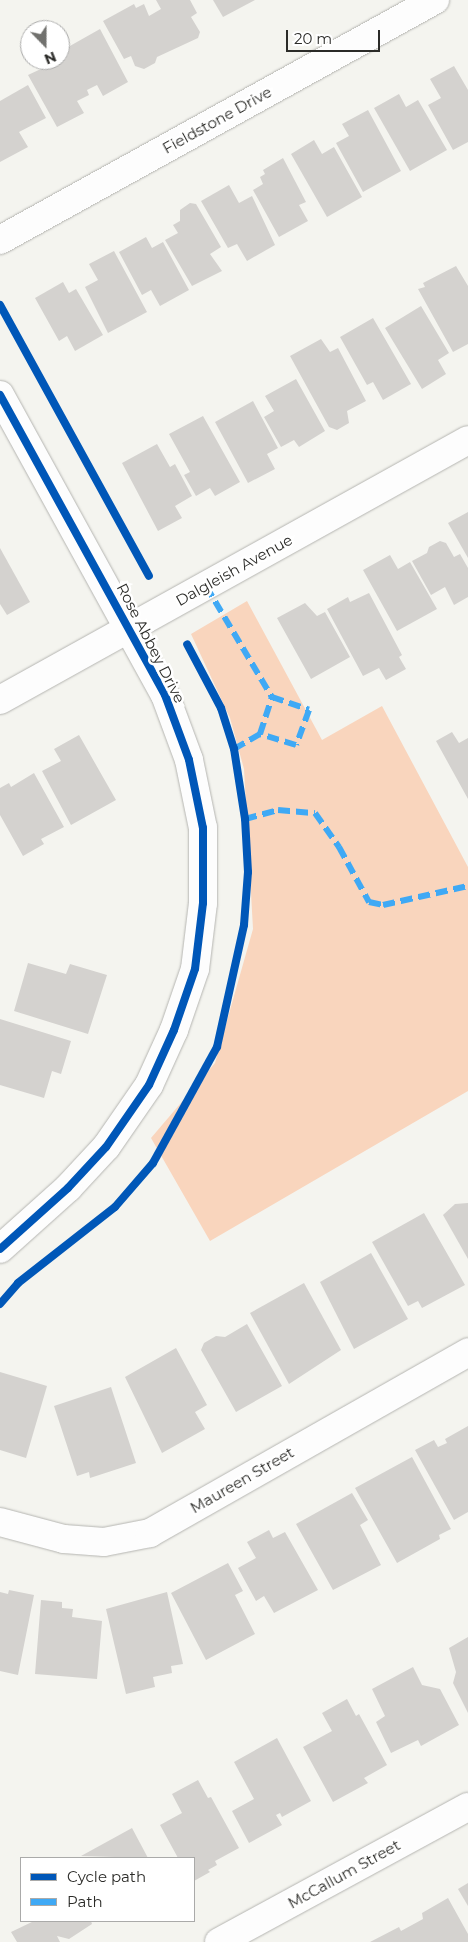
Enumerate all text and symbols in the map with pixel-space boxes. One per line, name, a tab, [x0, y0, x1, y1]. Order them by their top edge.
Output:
north arrow	[20, 20, 70, 70]
scale bar	[288, 20, 382, 52]
text: 20 m	[294, 29, 332, 48]
text: N	[42, 48, 59, 68]
street label: Fieldstone Drive	[159, 83, 275, 157]
street label: Dalgleish Avenue	[172, 530, 296, 610]
street label: Rose Abbey Drive	[113, 580, 189, 706]
street label: Maureen Street	[187, 1443, 297, 1517]
street label: McCallum Street	[285, 1836, 403, 1912]
legend	[20, 1857, 195, 1922]
text: Cycle path	[67, 1867, 146, 1886]
text: Path	[67, 1892, 103, 1911]

